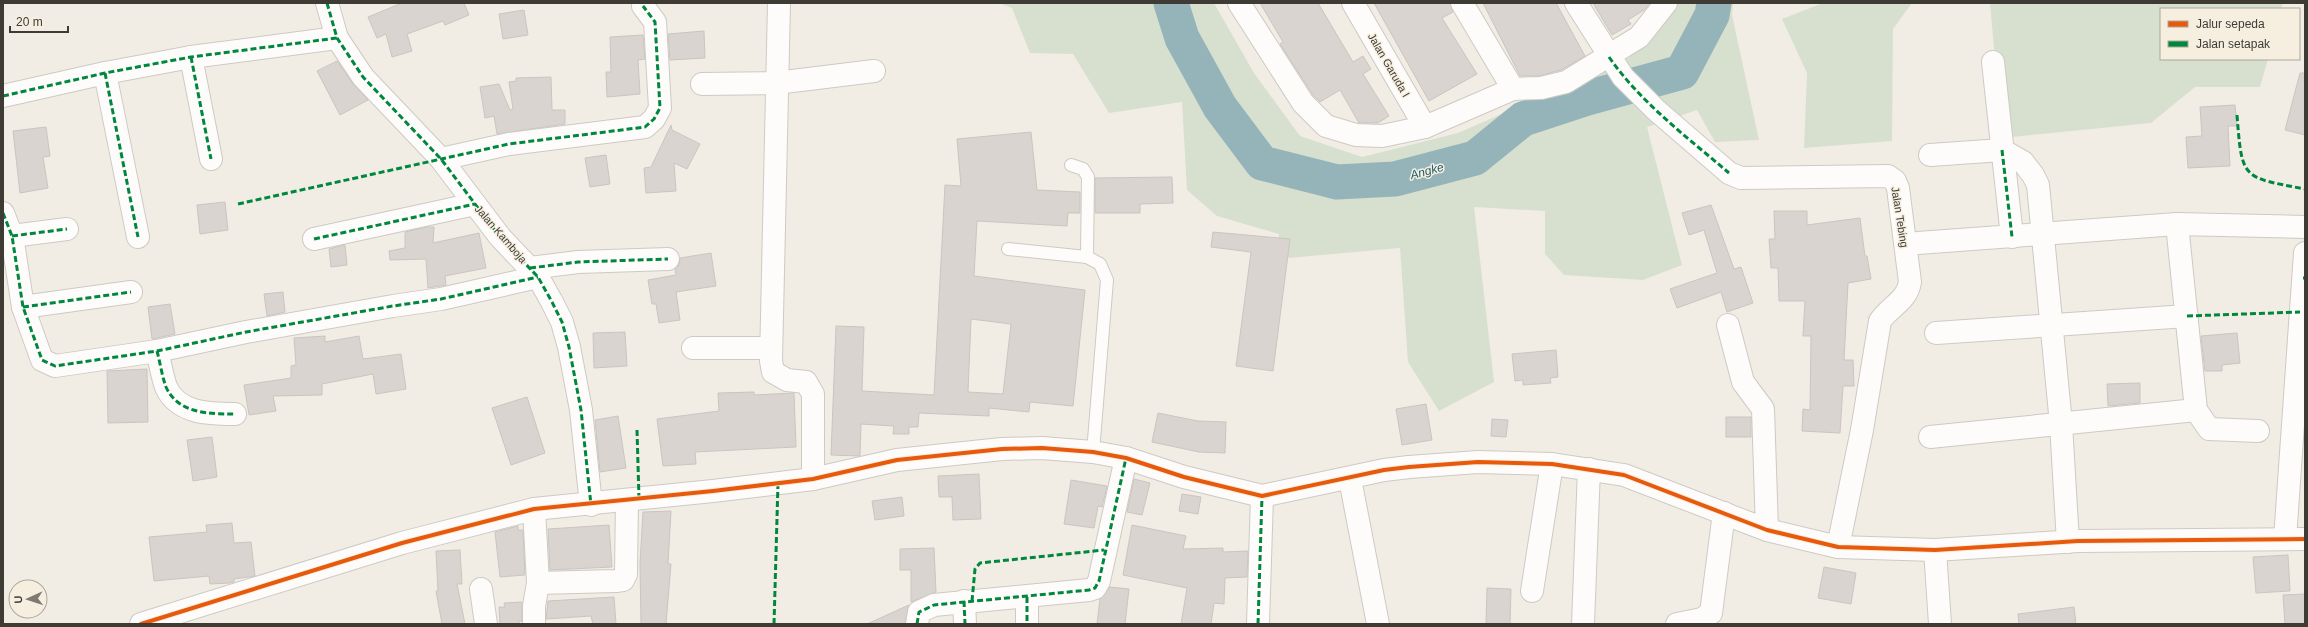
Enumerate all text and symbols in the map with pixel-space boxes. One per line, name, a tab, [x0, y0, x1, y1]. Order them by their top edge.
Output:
scale bar	[10, 8, 68, 34]
legend	[2160, 8, 2300, 60]
text: 20 m	[16, 15, 43, 29]
text: Jalur sepeda	[2196, 17, 2265, 31]
street label: Jalan Garuda I	[1366, 31, 1412, 99]
text: Jalan setapak	[2196, 37, 2271, 51]
water label: Angke	[1408, 160, 1446, 182]
street label: Jalan Tebing	[1889, 186, 1911, 248]
street label: Jalan Kamboja	[473, 203, 530, 266]
north arrow	[8, 579, 48, 619]
text: U	[12, 595, 24, 604]

